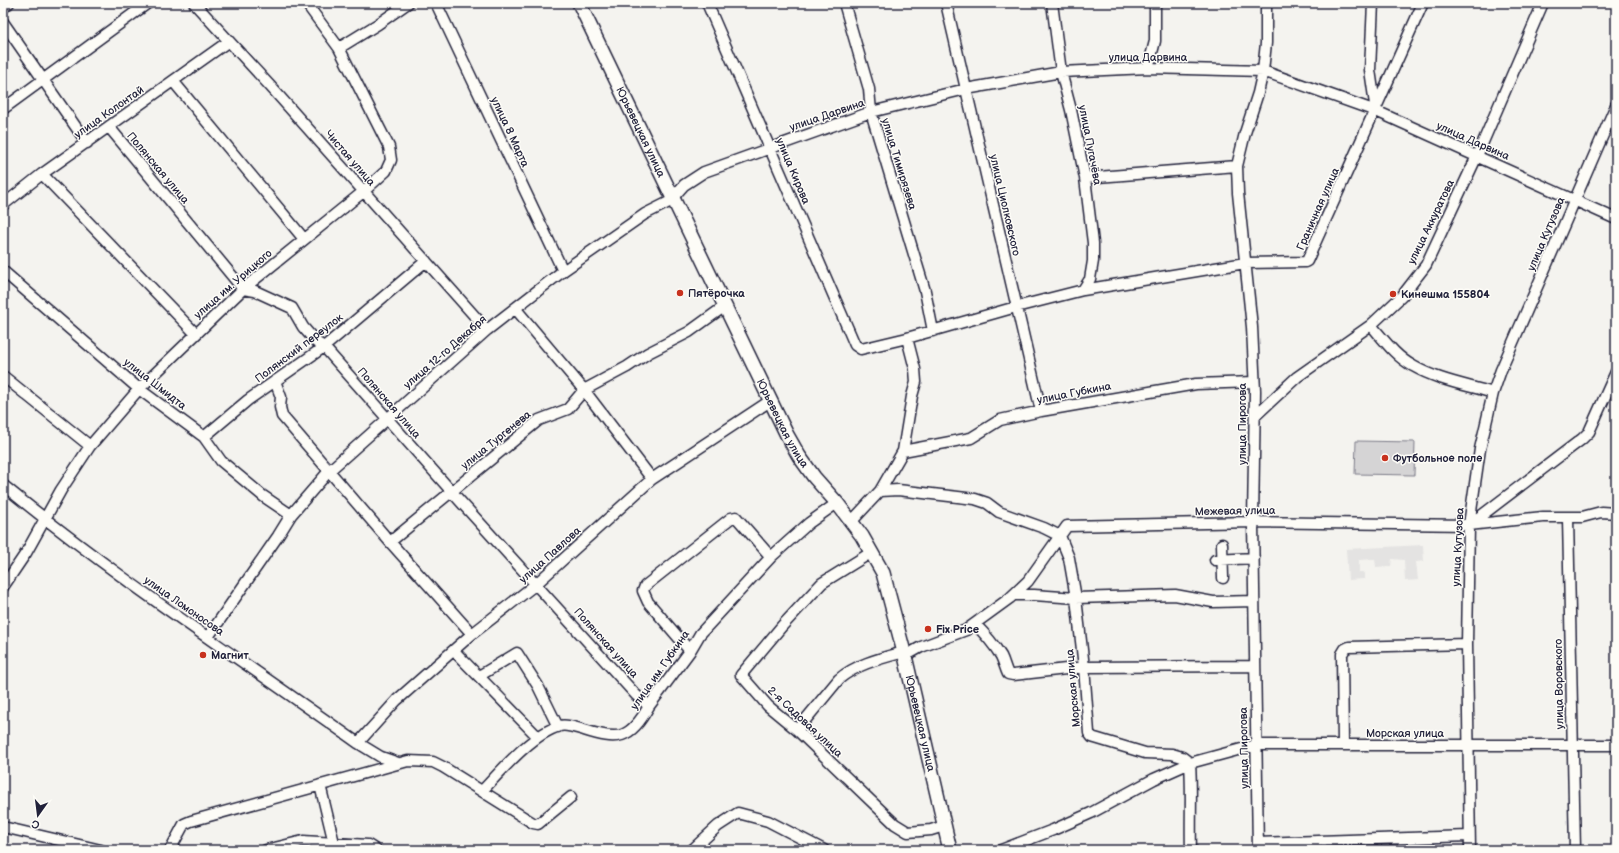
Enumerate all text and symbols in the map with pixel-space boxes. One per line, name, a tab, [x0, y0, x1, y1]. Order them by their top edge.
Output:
street label: улица Дарвина	[1109, 51, 1188, 64]
street label: улица Колонтай	[72, 83, 146, 141]
street label: Юрьевецкая улица	[614, 85, 669, 180]
street label: улица 8 Марта	[488, 95, 532, 170]
street label: улица Дарвина	[788, 96, 867, 134]
street label: улица Пугачёва	[1076, 104, 1104, 187]
street label: улица Тимирязева	[879, 117, 919, 212]
street label: улица Дарвина	[1434, 119, 1512, 163]
street label: Чистая улица	[322, 127, 378, 189]
street label: Полянская улица	[124, 130, 192, 207]
street label: улица Кирова	[773, 136, 813, 207]
street label: улица Циолковского	[987, 153, 1023, 257]
street label: Граничная улица	[1294, 165, 1342, 252]
street label: улица Аккуратова	[1405, 177, 1457, 266]
street label: улица Кутузова	[1525, 195, 1568, 273]
street label: улица им. Урицкого	[191, 246, 275, 321]
place label: Пятёрочка	[688, 287, 745, 300]
marker: Пятёрочка	[675, 288, 685, 298]
place label: Кинешма 155804	[1401, 288, 1490, 301]
marker: Кинешма 155804	[1388, 289, 1398, 299]
street label: Полянский переулок	[252, 311, 346, 385]
street label: улица 12-го Декабря	[401, 313, 489, 391]
street label: улица Шмидта	[121, 356, 189, 413]
street label: Полянская улица	[355, 365, 424, 441]
street label: Юрьевецкая улица	[754, 376, 812, 471]
street label: улица Губкина	[1036, 379, 1113, 407]
street label: улица Пирогова	[1236, 383, 1249, 465]
street label: улица Тургенева	[458, 408, 534, 472]
place label: Футбольное поле	[1393, 452, 1482, 465]
marker: Футбольное поле	[1380, 453, 1390, 463]
street label: Межевая улица	[1194, 504, 1276, 518]
street label: улица Кутузова	[1449, 507, 1467, 587]
street label: улица Павлова	[517, 524, 584, 586]
street label: улица Ломоносова	[142, 574, 227, 639]
street label: Полянская улица	[571, 605, 641, 681]
place label: Fix Price	[936, 623, 979, 636]
marker: Fix Price	[923, 624, 933, 634]
street label: улица им. Губкина	[628, 627, 693, 712]
street label: улица Воровского	[1552, 638, 1566, 729]
street label: Морская улица	[1063, 648, 1083, 728]
place label: Магнит	[211, 649, 250, 662]
marker: Магнит	[198, 650, 208, 660]
street label: Юрьевецкая улица	[903, 674, 938, 773]
street label: 2-я Садовая улица	[765, 684, 846, 760]
street label: улица Пирогова	[1237, 707, 1251, 789]
street label: Морская улица	[1366, 727, 1445, 740]
north arrow	[18, 795, 58, 835]
text: С	[30, 817, 41, 831]

